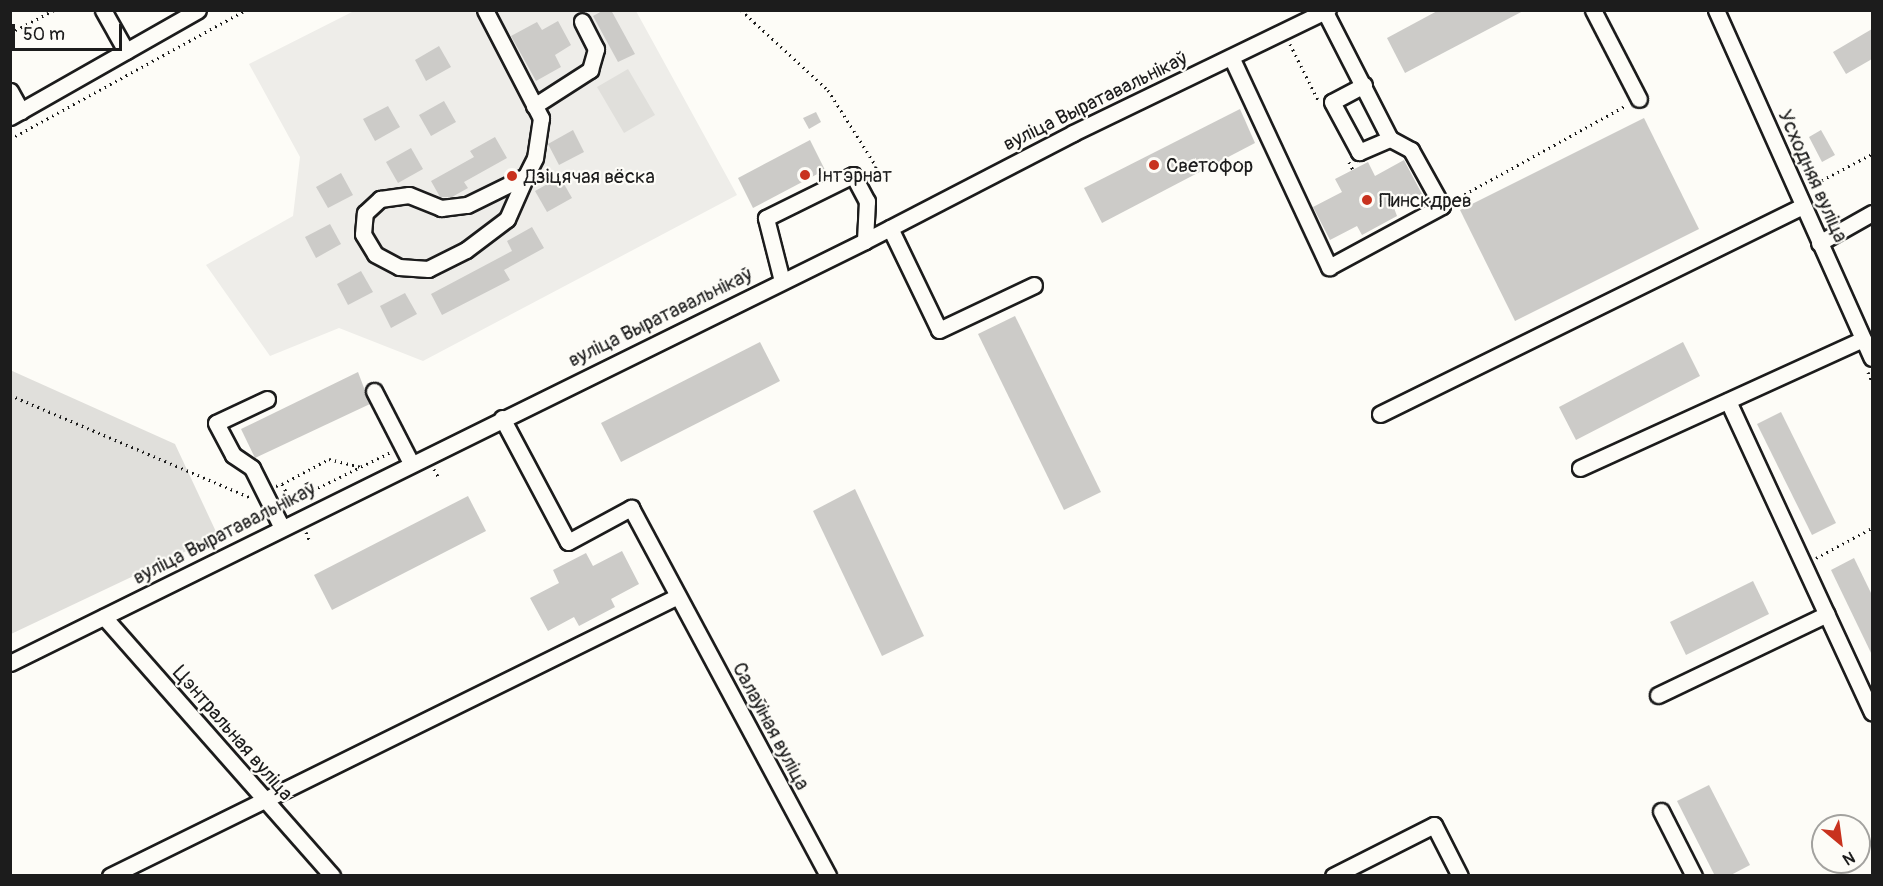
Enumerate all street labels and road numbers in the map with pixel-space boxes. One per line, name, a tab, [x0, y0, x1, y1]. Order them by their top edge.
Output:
street label: вуліца Выратавальнікаў	[999, 46, 1191, 156]
street label: Усходняя вуліца	[1773, 106, 1853, 246]
street label: вуліца Выратавальнікаў	[564, 262, 756, 372]
street label: вуліца Выратавальнікаў	[129, 477, 319, 589]
street label: Салаўіная вуліца	[727, 658, 815, 794]
street label: Цэнтральная вуліца	[168, 661, 298, 805]

